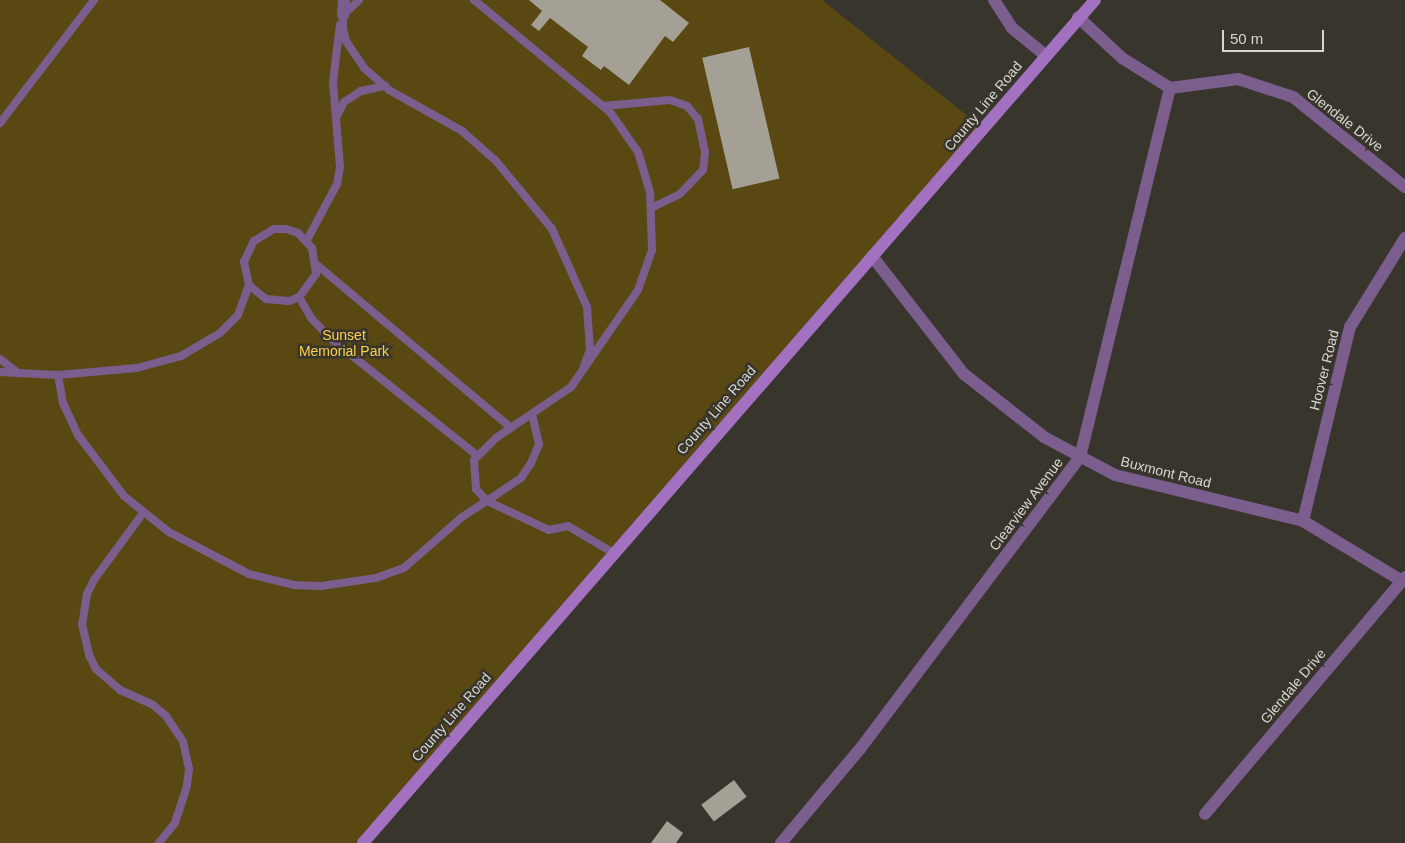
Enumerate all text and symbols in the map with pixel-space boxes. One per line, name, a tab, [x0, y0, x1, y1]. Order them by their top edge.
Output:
scale bar	[1225, 20, 1328, 52]
text: 50 m	[1230, 30, 1263, 47]
street label: County Line Road	[941, 58, 1025, 154]
street label: Glendale Drive	[1303, 85, 1387, 155]
park label: Sunset Memorial Park	[299, 327, 389, 360]
street label: Hoover Road	[1306, 328, 1342, 412]
street label: County Line Road	[673, 362, 759, 458]
street label: Buxmont Road	[1119, 453, 1213, 491]
street label: Clearview Avenue	[985, 454, 1067, 554]
street label: Glendale Drive	[1257, 645, 1329, 727]
street label: County Line Road	[408, 669, 494, 765]

